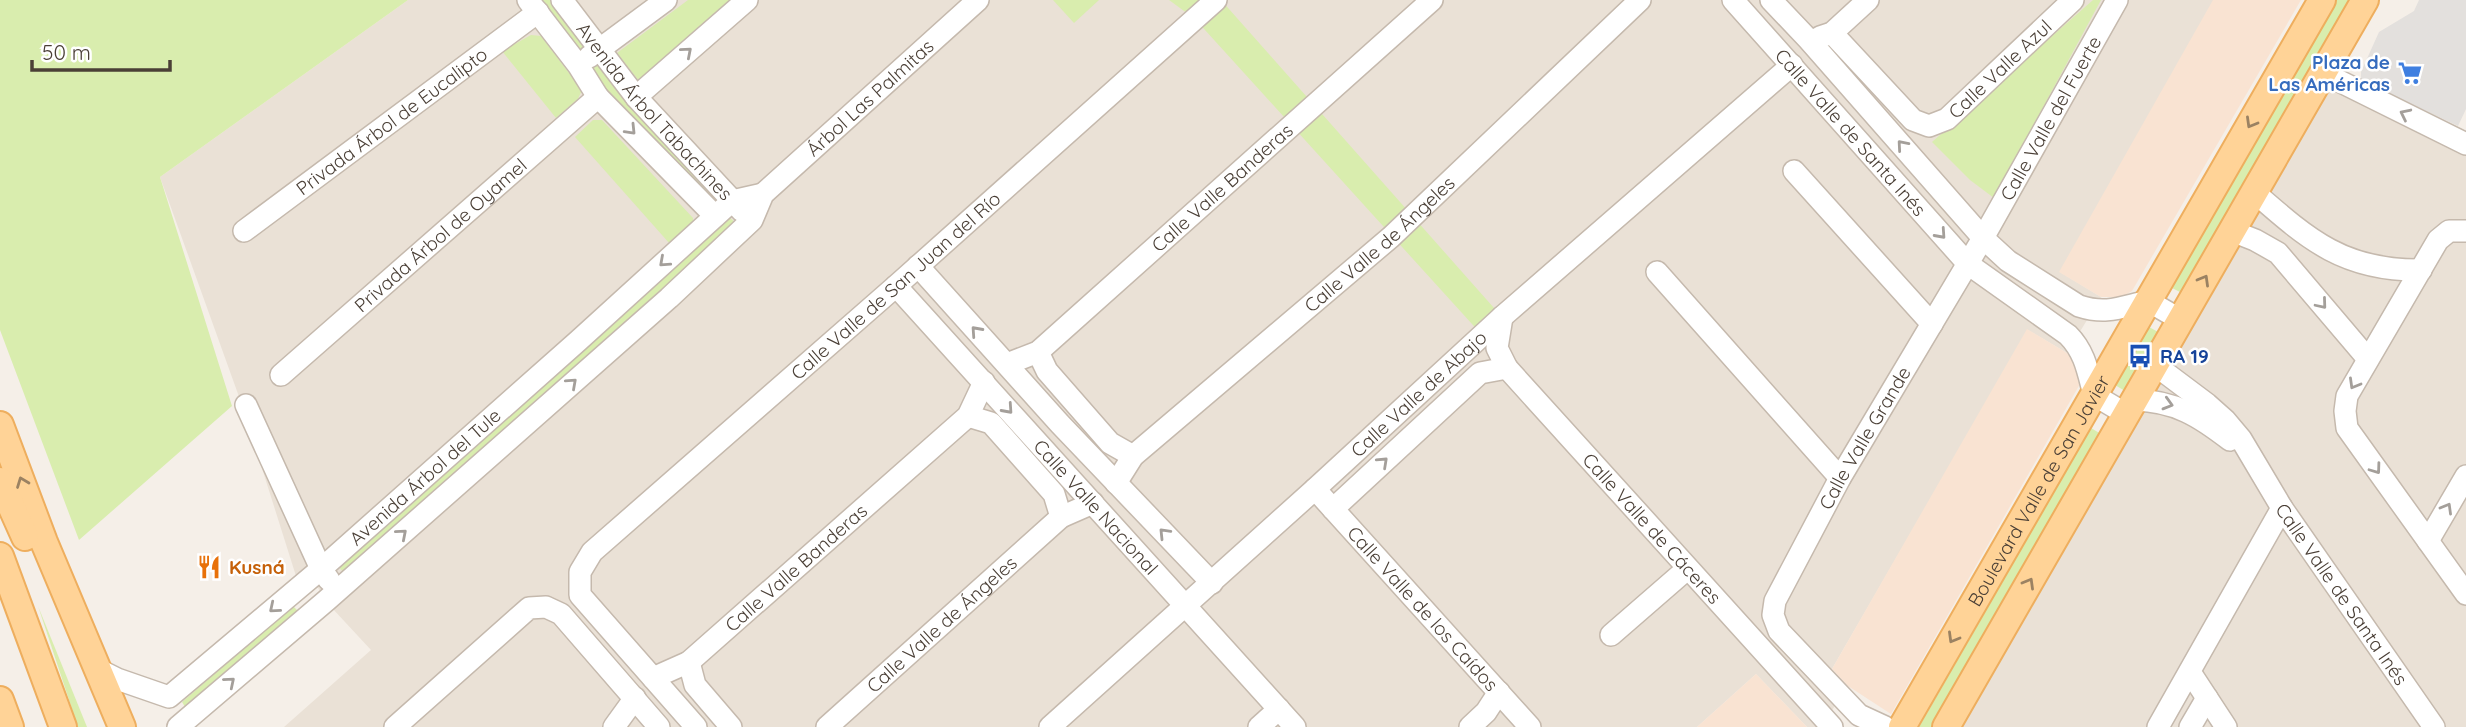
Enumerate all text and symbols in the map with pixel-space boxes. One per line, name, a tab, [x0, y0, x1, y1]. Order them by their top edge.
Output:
street label: Calle Valle Azul	[1943, 15, 2057, 124]
street label: Avenida Árbol Tabachines	[571, 18, 738, 205]
scale bar	[32, 28, 170, 72]
street label: Calle Valle del Fuerte	[1995, 32, 2106, 205]
street label: Árbol Las Palmitas	[801, 34, 939, 161]
text: 50 m	[42, 39, 91, 65]
street label: Privada Árbol de Eucalipto	[291, 42, 492, 200]
street label: Calle Valle de Santa Inés	[1770, 44, 1932, 221]
one-way arrow	[679, 48, 692, 60]
place label: Plaza de Las Américas	[2268, 50, 2390, 96]
supermarket icon: Plaza de Las Américas	[2396, 59, 2424, 87]
one-way arrow	[2400, 109, 2412, 123]
one-way arrow	[2246, 115, 2259, 128]
street label: Calle Valle Banderas	[1146, 118, 1298, 257]
one-way arrow	[622, 122, 635, 135]
one-way arrow	[1897, 140, 1910, 153]
street label: Privada Árbol de Oyamel	[349, 153, 532, 317]
street label: Calle Valle de Ángeles	[1299, 171, 1460, 317]
street label: Calle Valle de San Juan del Río	[786, 186, 1005, 385]
one-way arrow	[1933, 226, 1946, 239]
one-way arrow	[659, 254, 672, 267]
one-way arrow	[2196, 274, 2209, 287]
one-way arrow	[2314, 296, 2326, 309]
street label: Calle Valle de Abajo	[1346, 325, 1492, 462]
one-way arrow	[972, 326, 984, 339]
bus stop icon: RA 19	[2126, 342, 2154, 370]
place label: RA 19	[2160, 344, 2209, 368]
street label: Calle Valle Grande	[1814, 362, 1916, 514]
street label: Boulevard Valle de San Javier	[1962, 370, 2115, 611]
one-way arrow	[2349, 377, 2362, 390]
one-way arrow	[564, 379, 577, 391]
one-way arrow	[2161, 396, 2173, 411]
one-way arrow	[1000, 400, 1012, 413]
street label: Avenida Árbol del Tule	[344, 403, 506, 550]
street label: Calle Valle Nacional	[1029, 434, 1163, 580]
street label: Calle Valle de Cáceres	[1578, 448, 1727, 609]
one-way arrow	[1375, 458, 1388, 471]
one-way arrow	[2368, 462, 2381, 474]
one-way arrow	[16, 477, 30, 489]
street label: Calle Valle Banderas	[720, 499, 872, 637]
street label: Calle Valle de Santa Inés	[2270, 499, 2413, 690]
one-way arrow	[2439, 503, 2452, 516]
street label: Calle Valle de los Caídos	[1342, 521, 1504, 696]
one-way arrow	[1160, 529, 1173, 542]
one-way arrow	[394, 530, 407, 542]
street label: Calle Valle de Ángeles	[862, 550, 1022, 698]
restaurant icon: Kusná	[195, 553, 223, 581]
place label: Kusná	[229, 555, 285, 579]
one-way arrow	[2021, 578, 2034, 590]
one-way arrow	[269, 600, 282, 612]
one-way arrow	[1949, 630, 1962, 643]
one-way arrow	[221, 678, 234, 690]

